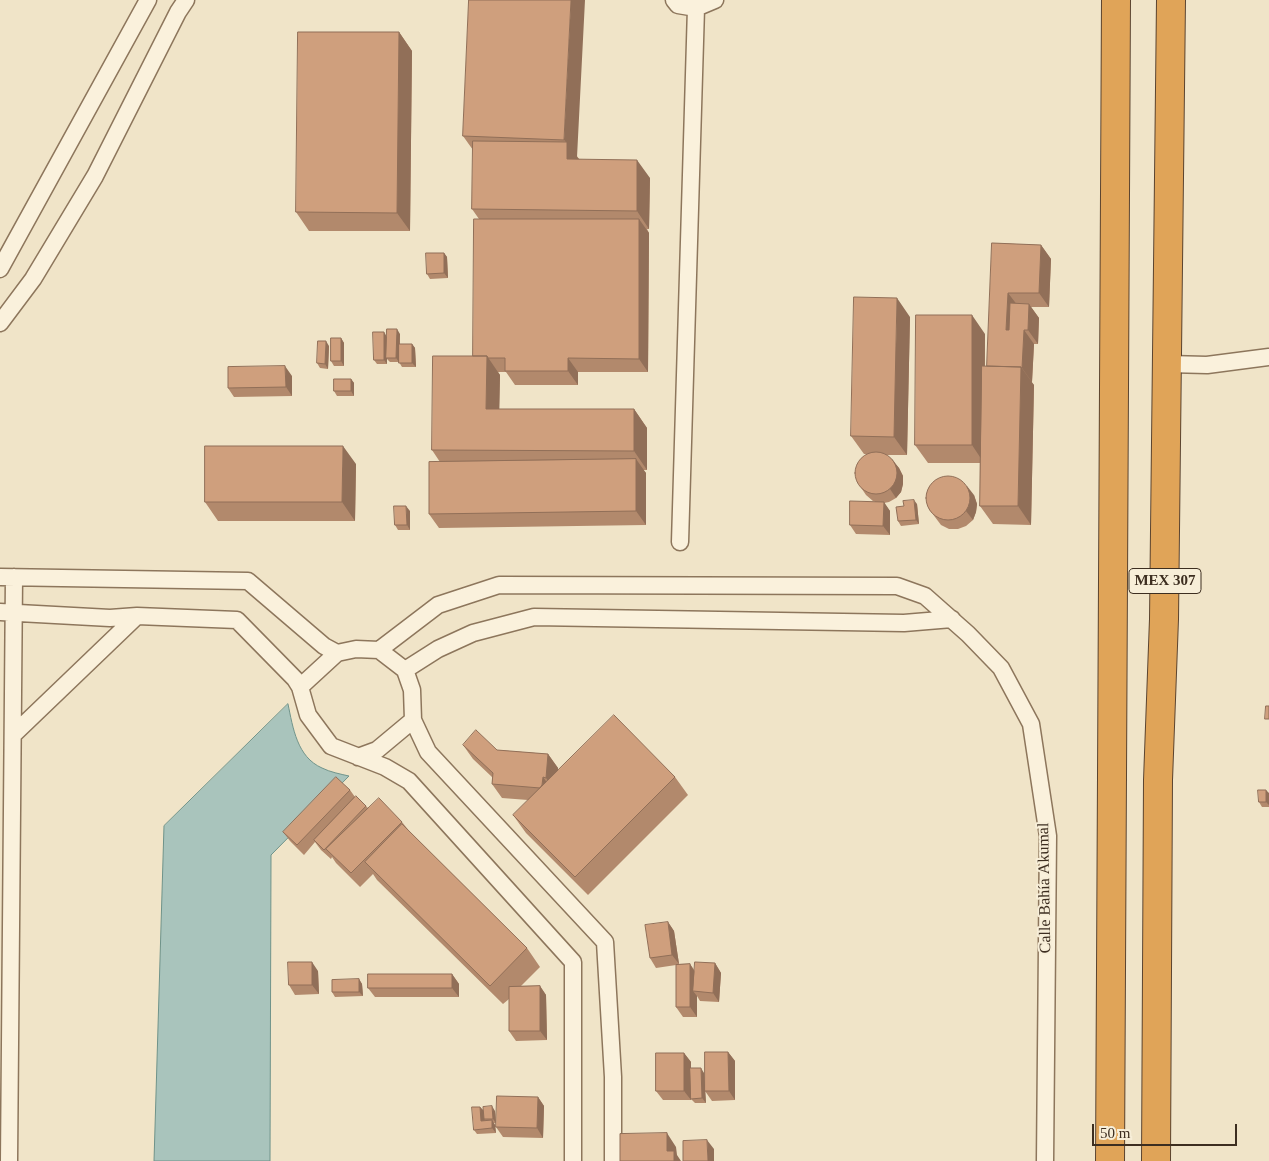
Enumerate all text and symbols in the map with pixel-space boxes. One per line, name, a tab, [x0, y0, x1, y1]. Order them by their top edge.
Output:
road number: MEX 307	[1129, 568, 1201, 594]
street label: Calle Bahía Akumal	[1034, 823, 1056, 953]
scale bar	[1094, 1114, 1239, 1146]
text: 50 m	[1100, 1125, 1130, 1141]

